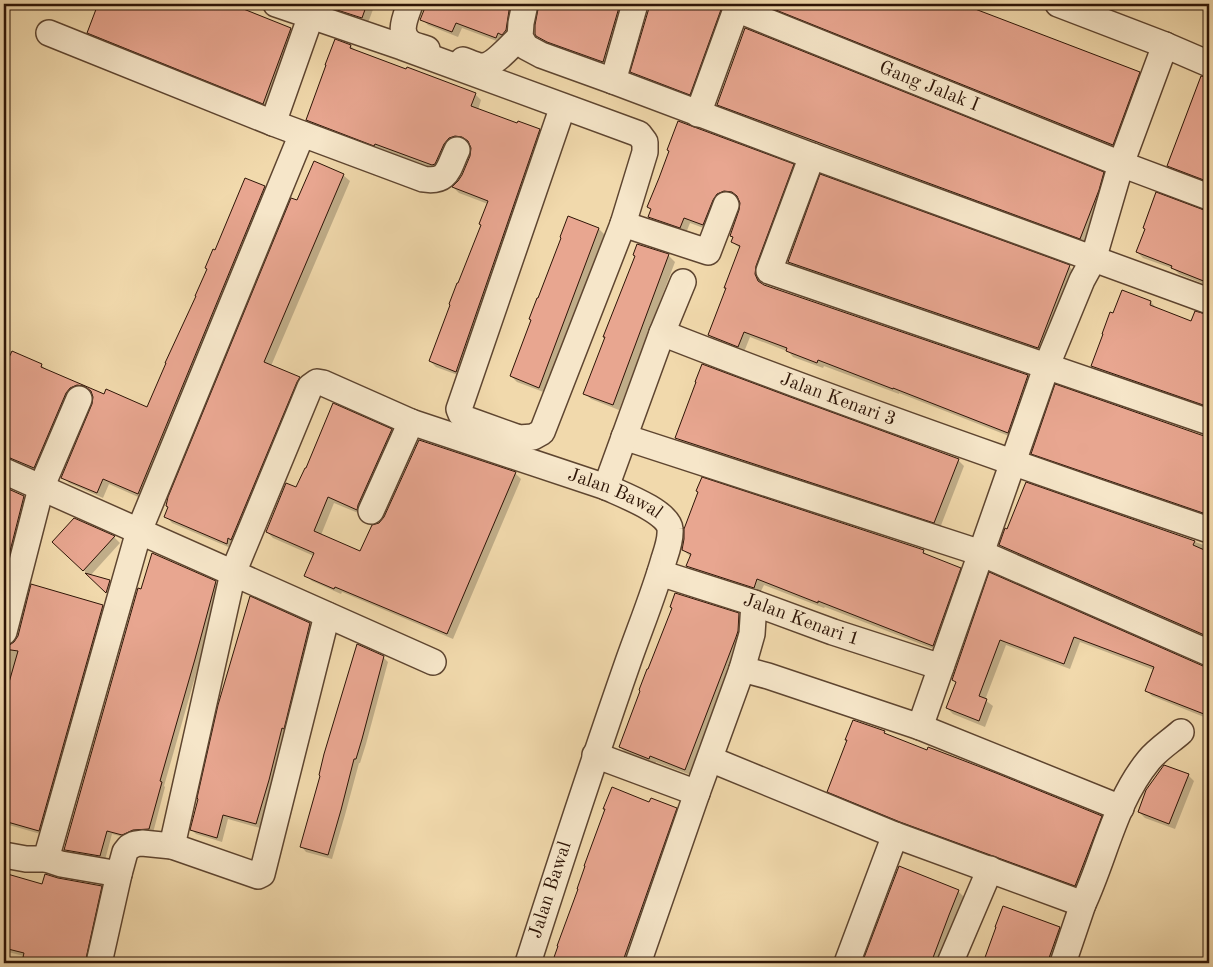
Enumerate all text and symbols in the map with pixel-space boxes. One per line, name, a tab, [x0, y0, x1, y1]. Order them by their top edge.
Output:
street label: Gang Jalak I	[876, 58, 982, 115]
street label: Jalan Kenari 3	[777, 370, 898, 430]
street label: Jalan Bawal	[565, 465, 666, 522]
street label: Jalan Kenari 1	[741, 591, 862, 649]
street label: Jalan Bawal	[526, 839, 576, 941]

